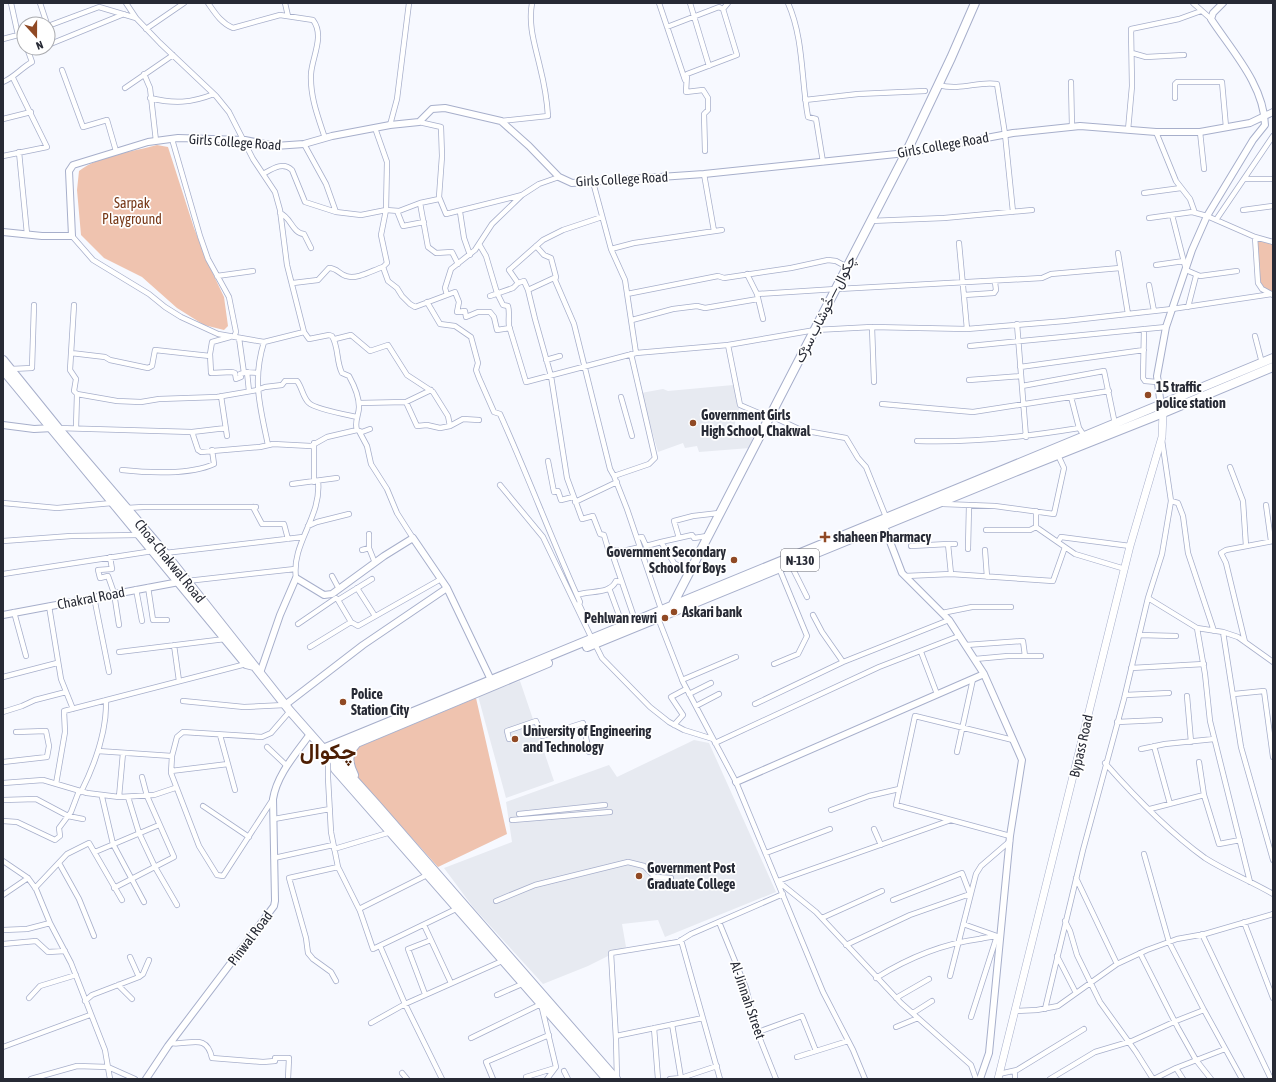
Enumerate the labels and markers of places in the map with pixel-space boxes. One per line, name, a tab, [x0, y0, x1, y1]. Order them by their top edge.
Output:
place label: 15 traffic police station	[1156, 379, 1226, 411]
marker: 15 traffic police station	[1143, 390, 1153, 400]
place label: Government Girls High School, Chakwal	[701, 407, 811, 439]
marker: Government Girls High School, Chakwal	[688, 418, 698, 428]
place label: shaheen Pharmacy	[833, 529, 931, 545]
marker: shaheen Pharmacy	[820, 532, 830, 542]
place label: Government Secondary School for Boys	[606, 544, 726, 576]
marker: Government Secondary School for Boys	[729, 555, 739, 565]
place label: Askari bank	[681, 604, 743, 620]
marker: Askari bank	[669, 607, 679, 617]
place label: Pehlwan rewri	[584, 610, 657, 626]
marker: Pehlwan rewri	[660, 613, 670, 623]
place label: Police Station City	[351, 686, 410, 718]
marker: Police Station City	[338, 697, 348, 707]
place label: University of Engineering and Technology	[523, 723, 652, 755]
marker: University of Engineering and Technology	[510, 734, 520, 744]
place label: Government Post Graduate College	[647, 860, 735, 892]
marker: Government Post Graduate College	[634, 871, 644, 881]

